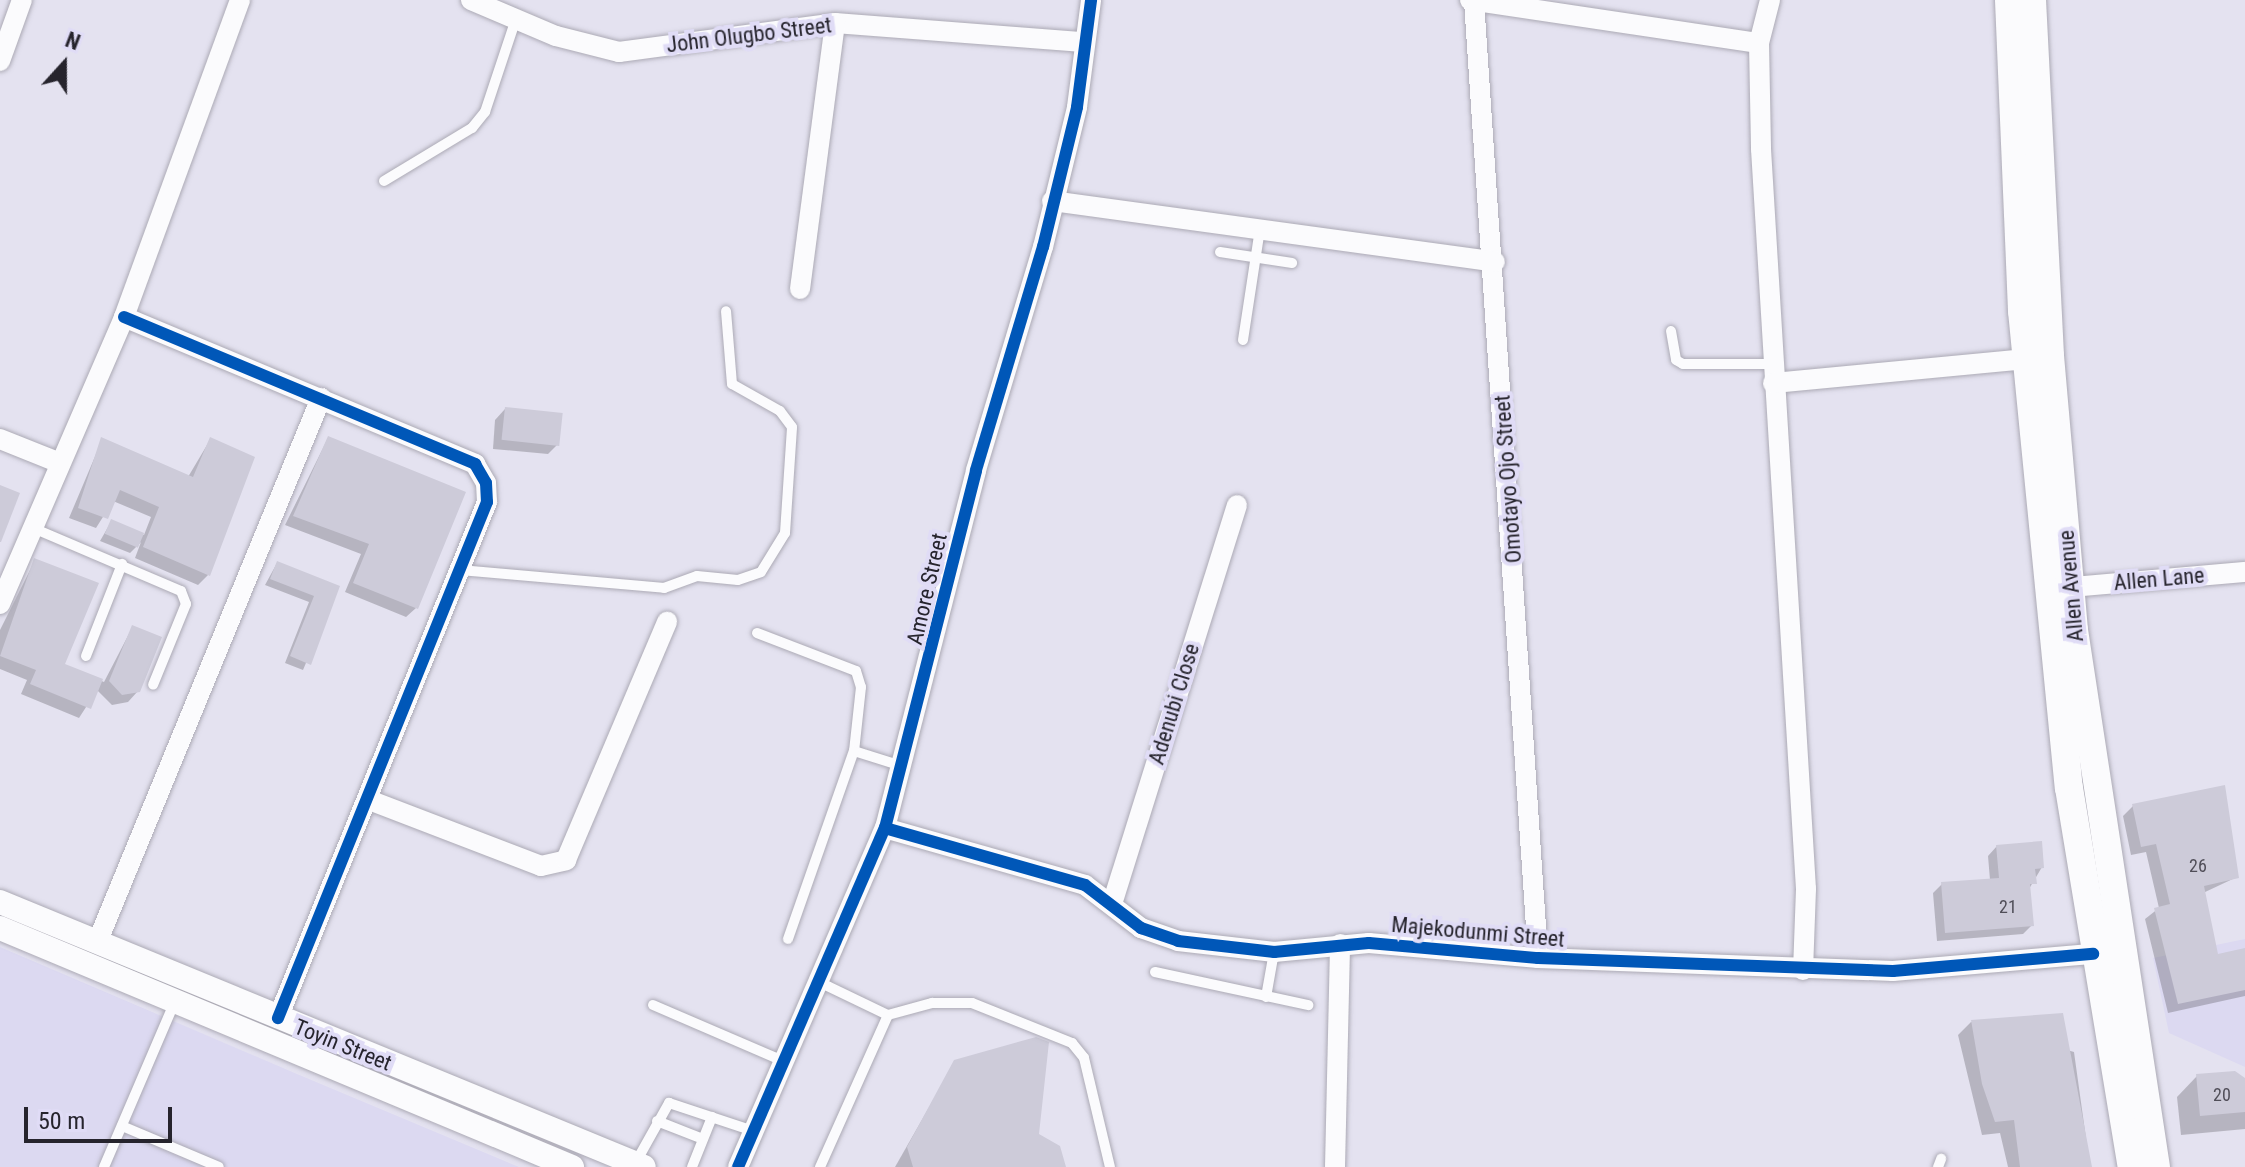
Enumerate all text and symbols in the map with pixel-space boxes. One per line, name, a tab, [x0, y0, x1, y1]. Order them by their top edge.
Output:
street label: John Olugbo Street	[665, 12, 833, 58]
north arrow	[24, 24, 104, 104]
text: N	[62, 27, 84, 55]
street label: Omotayo Ojo Street	[1489, 394, 1527, 564]
street label: Allen Avenue	[2053, 529, 2089, 643]
street label: Amore Street	[901, 531, 953, 647]
street label: Allen Lane	[2113, 562, 2205, 596]
street label: Adenubi Close	[1143, 640, 1205, 768]
house number: 26	[2189, 855, 2207, 877]
house number: 21	[1999, 896, 2017, 918]
street label: Majekodunmi Street	[1390, 911, 1566, 953]
street label: Toyin Street	[290, 1014, 396, 1076]
house number: 20	[2213, 1084, 2231, 1106]
scale bar	[28, 1091, 176, 1141]
text: 50 m	[38, 1107, 85, 1135]

